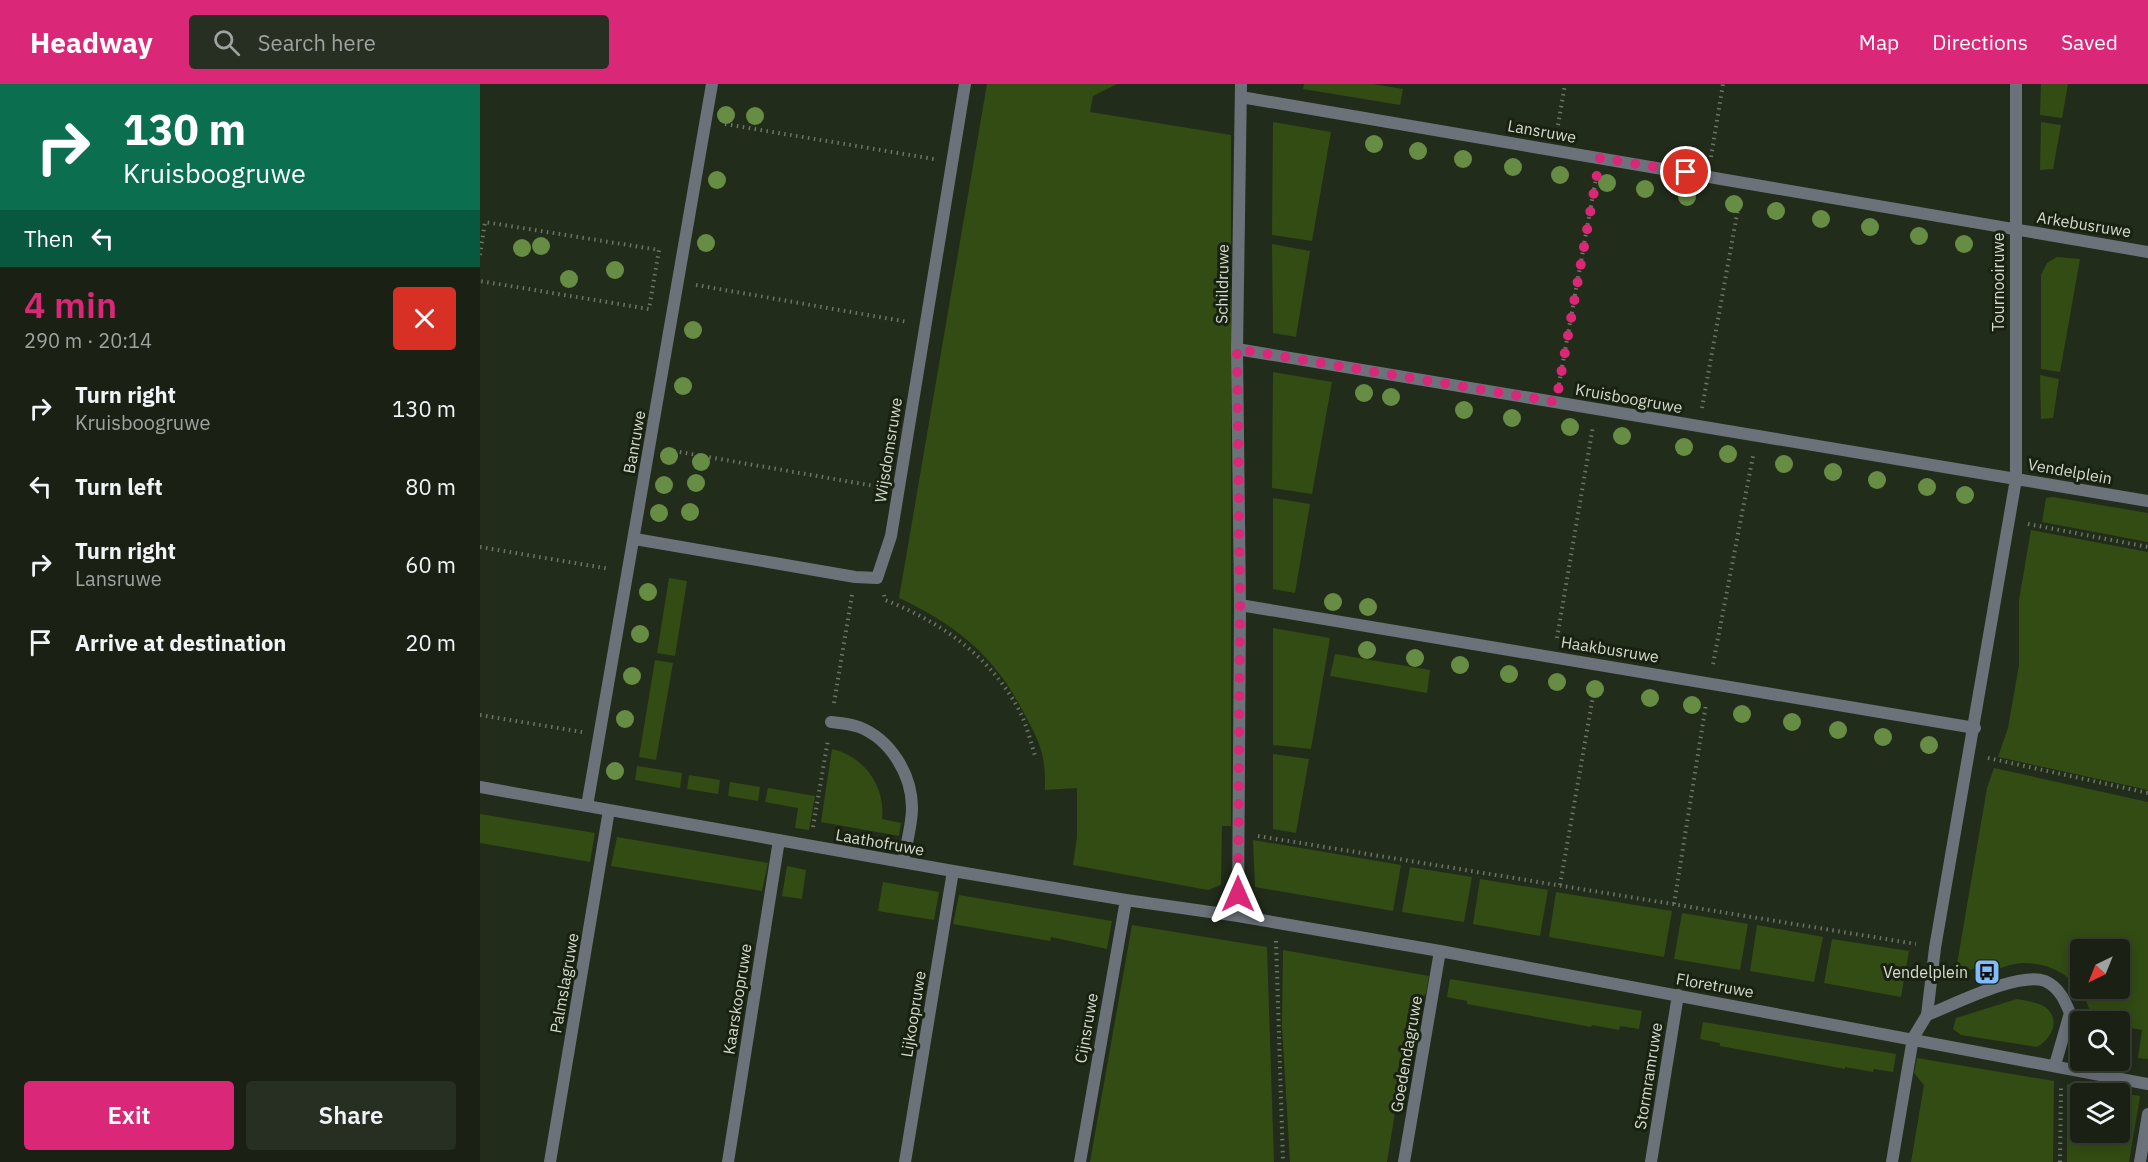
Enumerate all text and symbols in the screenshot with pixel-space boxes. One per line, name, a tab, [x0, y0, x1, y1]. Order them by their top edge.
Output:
search box	[189, 15, 609, 69]
text: Headway	[30, 24, 153, 61]
icon: search	[210, 26, 243, 59]
text: Search here	[258, 28, 376, 57]
text: Map	[1859, 28, 1899, 56]
text: Directions	[1932, 28, 2028, 56]
text: Saved	[2061, 28, 2118, 56]
text: 130 m	[123, 102, 246, 157]
icon: right	[24, 108, 102, 186]
street label: Lansruwe	[1506, 115, 1578, 147]
pin	[1660, 146, 1711, 197]
text: Kruisboogruwe	[123, 155, 306, 190]
icon: arrive	[1669, 155, 1702, 188]
street label: Arkebusruwe	[2035, 207, 2133, 241]
icon: left	[86, 222, 119, 255]
text: Then	[24, 224, 74, 253]
street label: Tournooiruwe	[1988, 232, 2008, 332]
street label: Schildruwe	[1211, 244, 1233, 324]
text: 4 min	[24, 281, 117, 328]
button: close	[393, 287, 456, 350]
text: 290 m · 20:14	[24, 327, 152, 354]
street label: Kruisboogruwe	[1574, 379, 1684, 417]
text: Turn right	[75, 380, 176, 409]
icon: right	[24, 392, 57, 425]
text: 130 m	[392, 394, 456, 423]
street label: Wijsdomsruwe	[870, 396, 906, 504]
text: Kruisboogruwe	[75, 409, 210, 436]
street label: Banruwe	[619, 409, 649, 475]
street label: Vendelplein	[2026, 454, 2114, 488]
icon: left	[24, 470, 57, 503]
text: Turn left	[75, 472, 163, 501]
text: 80 m	[405, 472, 456, 501]
text: Turn right	[75, 536, 176, 565]
icon: right	[24, 548, 57, 581]
text: 60 m	[405, 550, 456, 579]
text: Lansruwe	[75, 565, 162, 592]
icon: arrive	[24, 626, 57, 659]
text: Arrive at destination	[75, 628, 286, 657]
text: 20 m	[405, 628, 456, 657]
street label: Haakbusruwe	[1560, 631, 1661, 667]
street label: Laathofruwe	[834, 824, 926, 860]
position arrow	[1206, 862, 1270, 926]
street label: Palmslagruwe	[545, 931, 583, 1035]
north arrow	[2070, 939, 2130, 999]
map controls	[2070, 939, 2130, 1143]
street label: Kaarskoopruwe	[718, 942, 756, 1056]
bus stop icon: Vendelplein	[1972, 957, 2002, 987]
place label: Vendelplein	[1883, 962, 1968, 982]
street label: Floretruwe	[1675, 968, 1756, 1002]
street label: Lijkoopruwe	[896, 969, 930, 1059]
street label: Cijnsruwe	[1070, 991, 1102, 1065]
street label: Goedendagruwe	[1386, 994, 1426, 1114]
button: search	[2070, 1011, 2130, 1071]
street label: Stormramruwe	[1630, 1021, 1666, 1131]
button: Exit	[24, 1081, 234, 1150]
button: Share	[246, 1081, 456, 1150]
button: layers	[2070, 1083, 2130, 1143]

